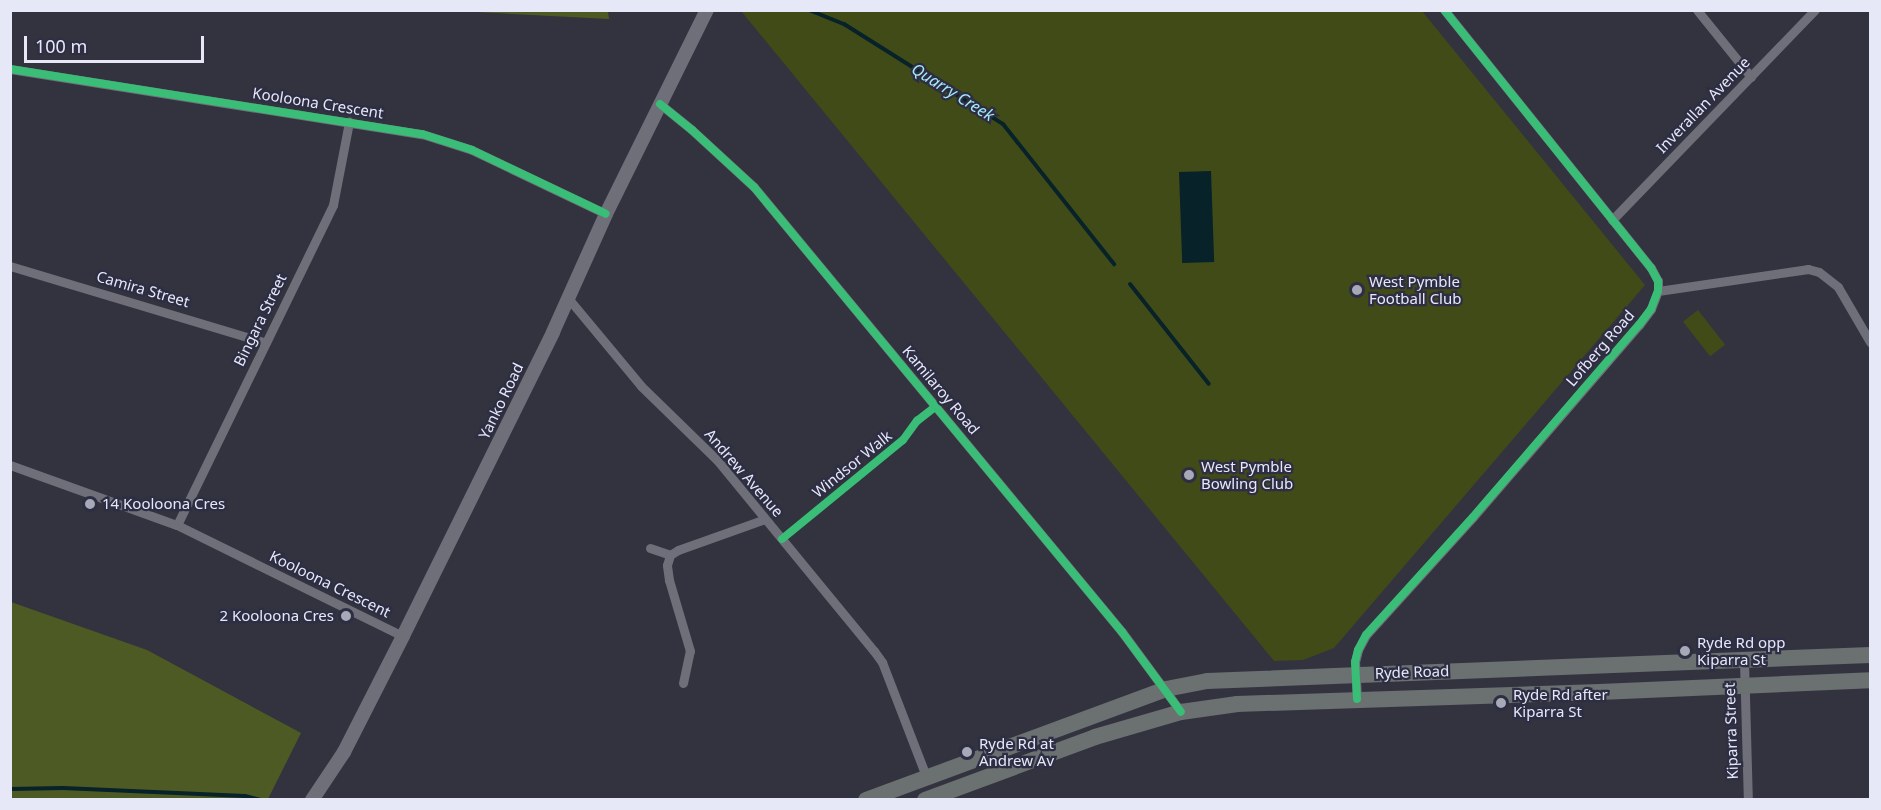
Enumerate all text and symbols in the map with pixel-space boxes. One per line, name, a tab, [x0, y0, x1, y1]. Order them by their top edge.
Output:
scale bar	[27, 24, 207, 62]
text: 100 m	[35, 34, 87, 58]
street label: Inverallan Avenue	[1653, 53, 1753, 157]
water label: Quarry Creek	[908, 59, 998, 125]
street label: Kooloona Crescent	[251, 84, 385, 122]
street label: Camira Street	[94, 267, 192, 311]
street label: Bingara Street	[230, 271, 290, 369]
place label: West Pymble Football Club	[1369, 272, 1461, 307]
marker: West Pymble Football Club	[1350, 283, 1364, 297]
street label: Lofberg Road	[1562, 306, 1638, 390]
street label: Kamilaroy Road	[899, 342, 983, 438]
street label: Yanko Road	[475, 360, 527, 442]
street label: Andrew Avenue	[701, 425, 787, 521]
street label: Windsor Walk	[809, 427, 895, 501]
place label: West Pymble Bowling Club	[1201, 457, 1293, 492]
marker: West Pymble Bowling Club	[1182, 468, 1196, 482]
place label: 14 Kooloona Cres	[102, 495, 225, 513]
marker: 14 Kooloona Cres	[83, 497, 97, 511]
street label: Kooloona Crescent	[267, 547, 393, 621]
place label: 2 Kooloona Cres	[219, 607, 334, 625]
marker: 2 Kooloona Cres	[339, 609, 353, 623]
place label: Ryde Rd opp Kiparra St	[1697, 633, 1786, 668]
marker: Ryde Rd opp Kiparra St	[1678, 644, 1692, 658]
street label: Ryde Road	[1374, 662, 1450, 682]
street label: Kiparra Street	[1720, 682, 1742, 780]
place label: Ryde Rd after Kiparra St	[1513, 685, 1608, 720]
marker: Ryde Rd after Kiparra St	[1494, 696, 1508, 710]
place label: Ryde Rd at Andrew Av	[979, 734, 1054, 769]
marker: Ryde Rd at Andrew Av	[960, 745, 974, 759]

